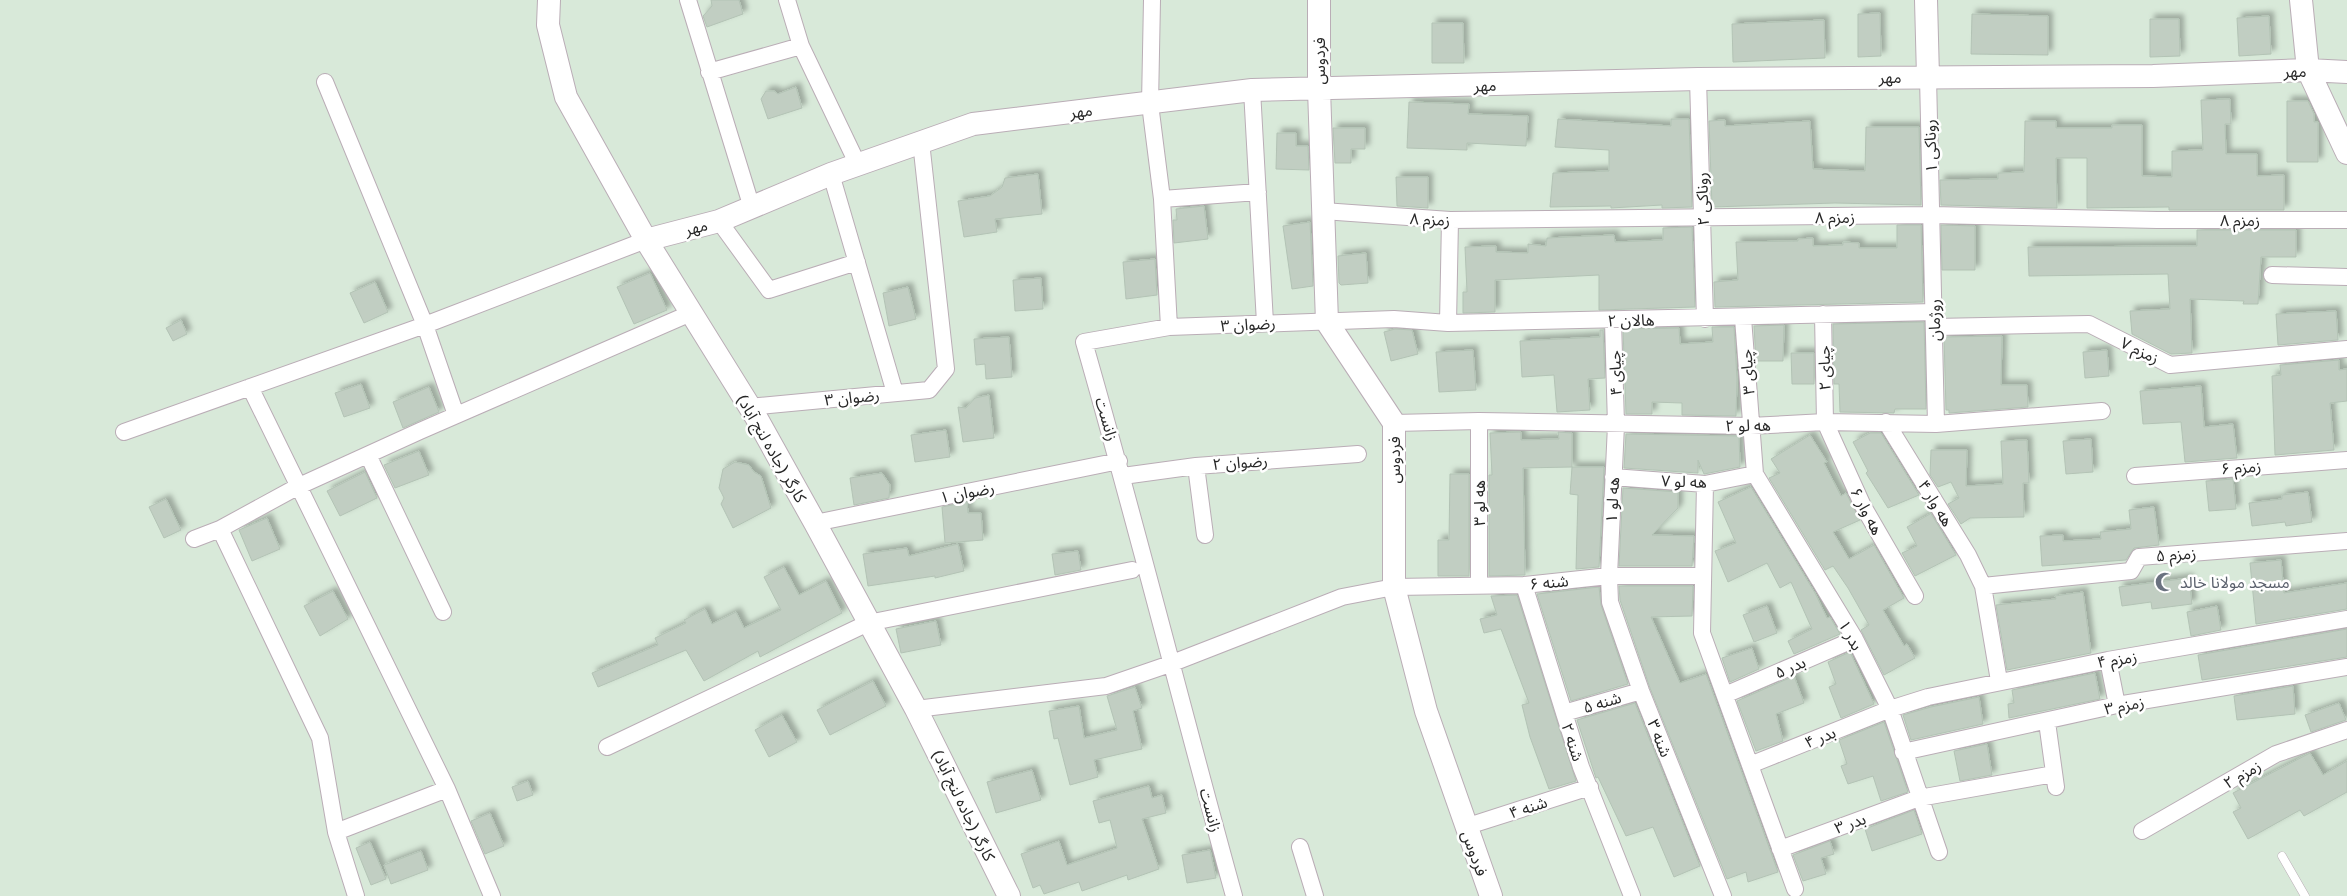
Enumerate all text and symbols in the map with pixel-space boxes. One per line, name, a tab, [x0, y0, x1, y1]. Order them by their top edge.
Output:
street label: فردوس	[1309, 37, 1329, 85]
street label: مهر	[2282, 61, 2307, 81]
street label: مهر	[1877, 67, 1902, 87]
street label: مهر	[1472, 75, 1497, 95]
street label: مهر	[1067, 100, 1094, 122]
street label: روناکی ۱	[1919, 119, 1941, 173]
street label: روناکی ۲	[1691, 172, 1713, 226]
street label: زمزم ۸	[1815, 207, 1855, 230]
street label: زمزم ۸	[1409, 208, 1451, 233]
street label: زمزم ۸	[2220, 210, 2260, 233]
street label: مهر	[681, 214, 710, 240]
street label: روژمان	[1924, 299, 1944, 341]
street label: هالان ۲	[1607, 310, 1655, 330]
street label: رضوان ۳	[1220, 313, 1276, 335]
street label: زمزم ۷	[2116, 332, 2162, 371]
street label: چیای ۲	[1814, 345, 1835, 391]
street label: چیای ۳	[1735, 349, 1760, 395]
street label: چیای ۴	[1604, 350, 1627, 396]
street label: رضوان ۳	[823, 384, 881, 410]
street label: کارگر (جاده لنج آباد)	[730, 390, 811, 508]
street label: زانست	[1091, 395, 1123, 443]
street label: هه لو ۲	[1725, 415, 1771, 435]
street label: فردوس	[1384, 436, 1404, 484]
street label: رضوان ۲	[1212, 450, 1268, 474]
street label: زمزم ۶	[2220, 456, 2262, 481]
street label: هه لو ۷	[1661, 470, 1707, 492]
street label: هه وار ۴	[1914, 476, 1958, 530]
street label: رضوان ۱	[938, 477, 996, 507]
street label: هه لو ۱	[1601, 477, 1623, 523]
street label: هه لو ۳	[1469, 480, 1489, 526]
street label: هه وار ۶	[1846, 484, 1888, 538]
street label: زمزم ۵	[2155, 543, 2197, 568]
street label: شنه ۶	[1529, 570, 1569, 594]
mosque icon: مسجد مولانا خالد	[2154, 571, 2176, 593]
place label: مسجد مولانا خالد	[2180, 572, 2290, 592]
street label: بدر ۱	[1835, 616, 1867, 654]
street label: زمزم ۴	[2096, 646, 2139, 675]
street label: بدر ۵	[1771, 652, 1809, 682]
street label: شنه ۵	[1581, 687, 1623, 717]
street label: زمزم ۳	[2102, 691, 2146, 722]
street label: شنه ۳	[1643, 716, 1677, 760]
street label: شنه ۲	[1557, 720, 1589, 764]
street label: بدر ۴	[1801, 722, 1839, 752]
street label: کارگر (جاده لنج آباد)	[926, 746, 1000, 866]
street label: زمزم ۲	[2220, 755, 2266, 795]
street label: زانست	[1196, 786, 1226, 834]
street label: شنه ۴	[1506, 791, 1550, 823]
street label: بدر ۳	[1832, 808, 1868, 838]
street label: فردوس	[1458, 827, 1492, 879]

